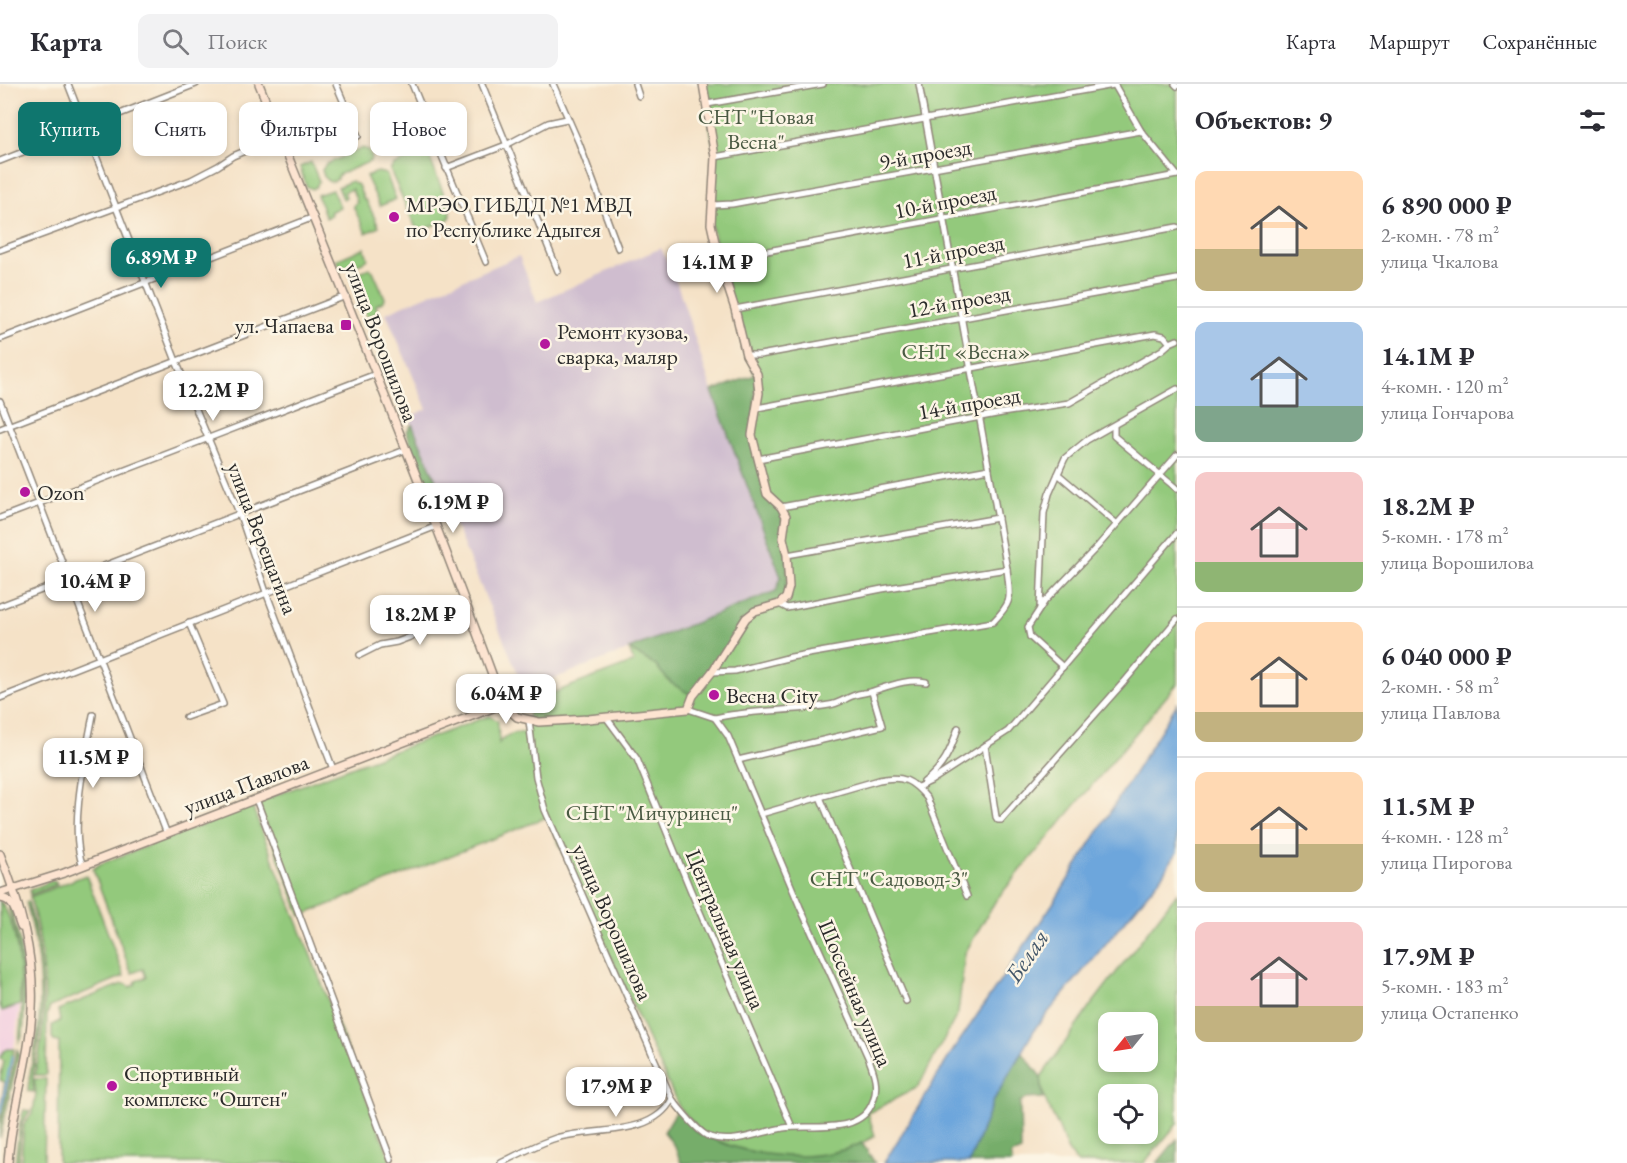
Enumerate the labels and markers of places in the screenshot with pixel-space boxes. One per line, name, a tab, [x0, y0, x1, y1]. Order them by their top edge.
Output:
place label: МРЭО ГИБДД №1 МВД по Республике Адыгея	[406, 190, 632, 244]
marker: МРЭО ГИБДД №1 МВД по Республике Адыгея	[387, 210, 401, 224]
pin: 6.89M ₽	[106, 238, 216, 289]
pin: 14.1M ₽	[662, 243, 772, 294]
place label: ул. Чапаева	[235, 311, 334, 340]
place label: Ремонт кузова, сварка, маляр	[557, 317, 688, 371]
marker: ул. Чапаева	[339, 318, 353, 332]
marker: Ремонт кузова, сварка, маляр	[538, 337, 552, 351]
pin: 12.2M ₽	[158, 371, 268, 422]
place label: Ozon	[37, 478, 85, 507]
pin: 6.19M ₽	[398, 483, 508, 534]
marker: Ozon	[18, 485, 32, 499]
pin: 10.4M ₽	[40, 562, 150, 613]
pin: 18.2M ₽	[365, 595, 475, 646]
pin: 6.04M ₽	[451, 674, 561, 725]
place label: Весна City	[726, 681, 818, 710]
marker: Весна City	[707, 688, 721, 702]
pin: 11.5M ₽	[38, 738, 148, 789]
place label: Спортивный комплекс "Оштен"	[124, 1059, 288, 1113]
pin: 17.9M ₽	[561, 1067, 671, 1118]
marker: Спортивный комплекс "Оштен"	[105, 1079, 119, 1093]

